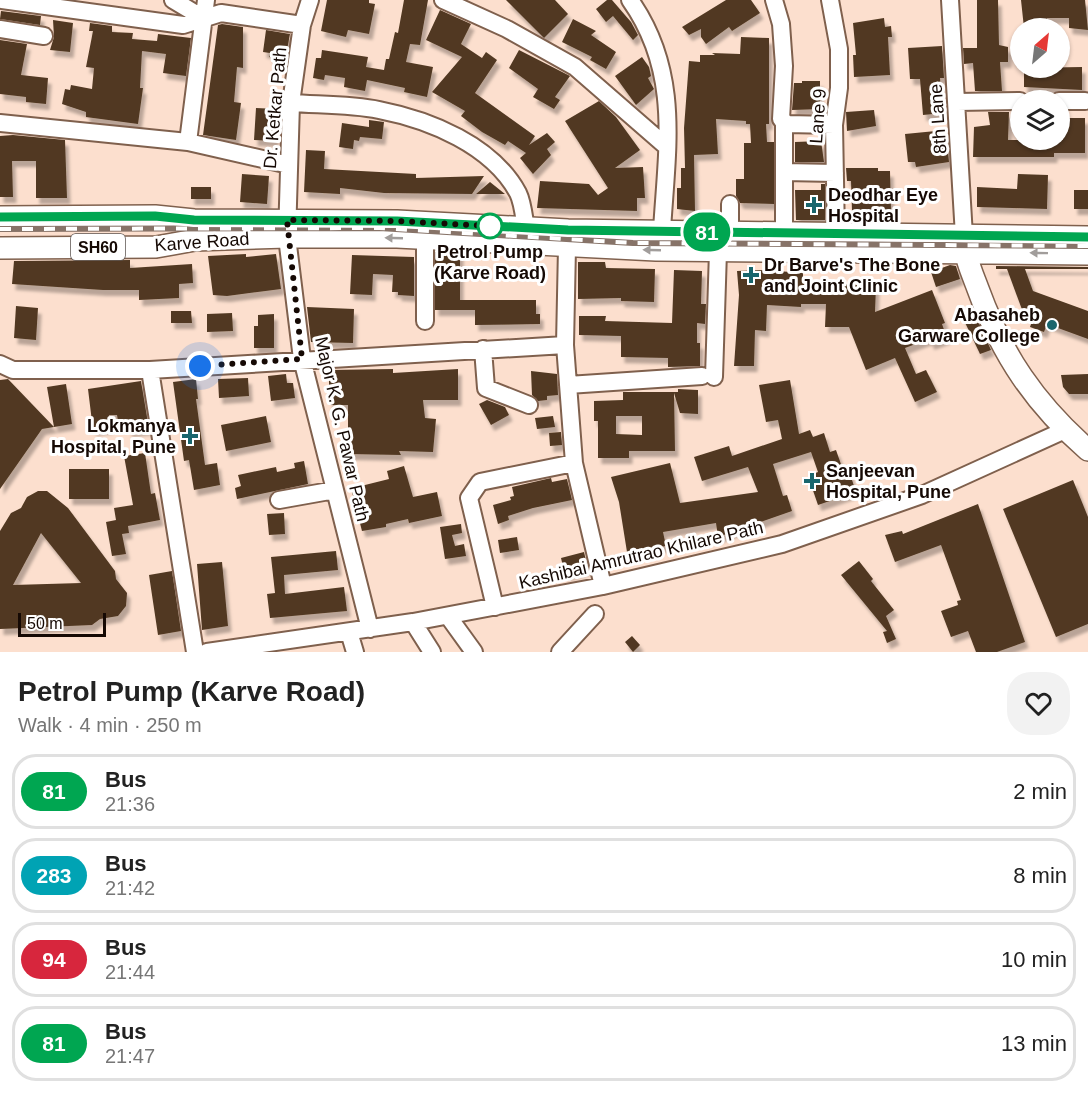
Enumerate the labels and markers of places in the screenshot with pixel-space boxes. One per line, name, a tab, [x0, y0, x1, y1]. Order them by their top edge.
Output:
place label: Deodhar Eye Hospital	[828, 185, 938, 226]
marker: Deodhar Eye Hospital	[805, 196, 823, 214]
marker: Petrol Pump (Karve Road)	[477, 213, 503, 239]
place label: Petrol Pump (Karve Road)	[434, 242, 546, 283]
place label: Dr Barve's The Bone and Joint Clinic	[764, 255, 940, 296]
marker: Dr Barve's The Bone and Joint Clinic	[742, 266, 760, 284]
place label: Abasaheb Garware College	[898, 305, 1040, 346]
marker: Abasaheb Garware College	[1045, 318, 1059, 332]
place label: Lokmanya Hospital, Pune	[51, 416, 177, 457]
marker: Lokmanya Hospital, Pune	[181, 427, 199, 445]
place label: Sanjeevan Hospital, Pune	[826, 461, 951, 502]
marker: Sanjeevan Hospital, Pune	[803, 472, 821, 490]

